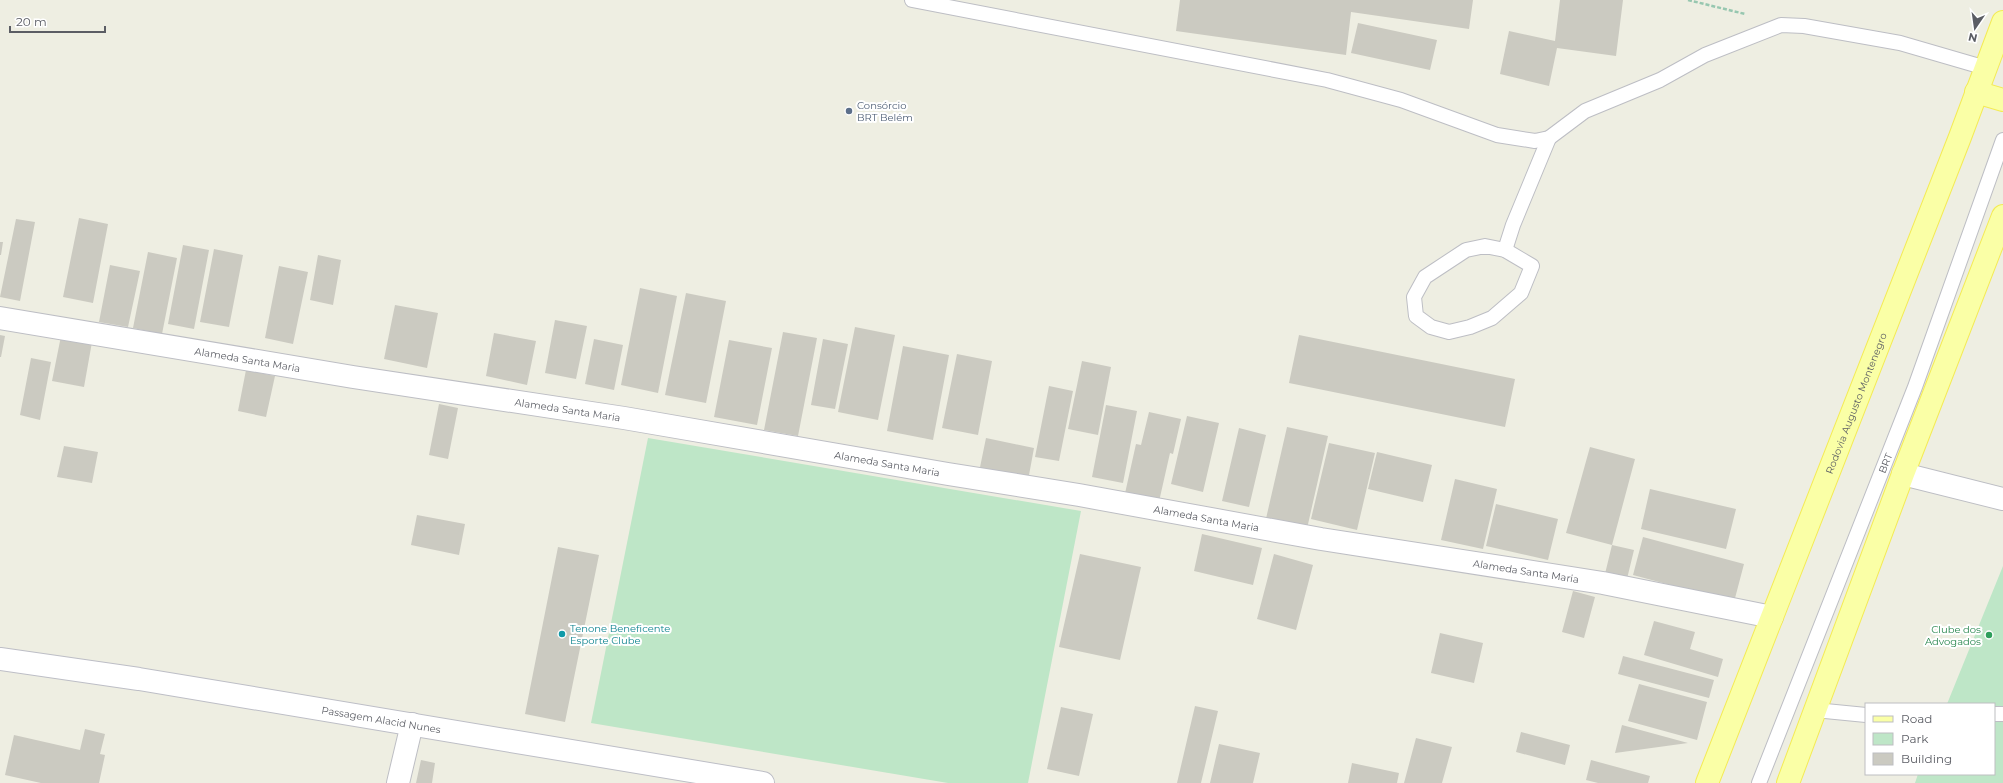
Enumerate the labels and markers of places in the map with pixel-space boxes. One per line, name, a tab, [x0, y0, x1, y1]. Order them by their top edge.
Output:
place label: Consórcio BRT Belém	[857, 99, 913, 124]
marker: Consórcio BRT Belém	[844, 106, 854, 116]
place label: Tenone Beneficente Esporte Clube	[570, 622, 670, 647]
place label: Clube dos Advogados	[1925, 623, 1981, 648]
marker: Tenone Beneficente Esporte Clube	[557, 629, 567, 639]
marker: Clube dos Advogados	[1984, 630, 1994, 640]

